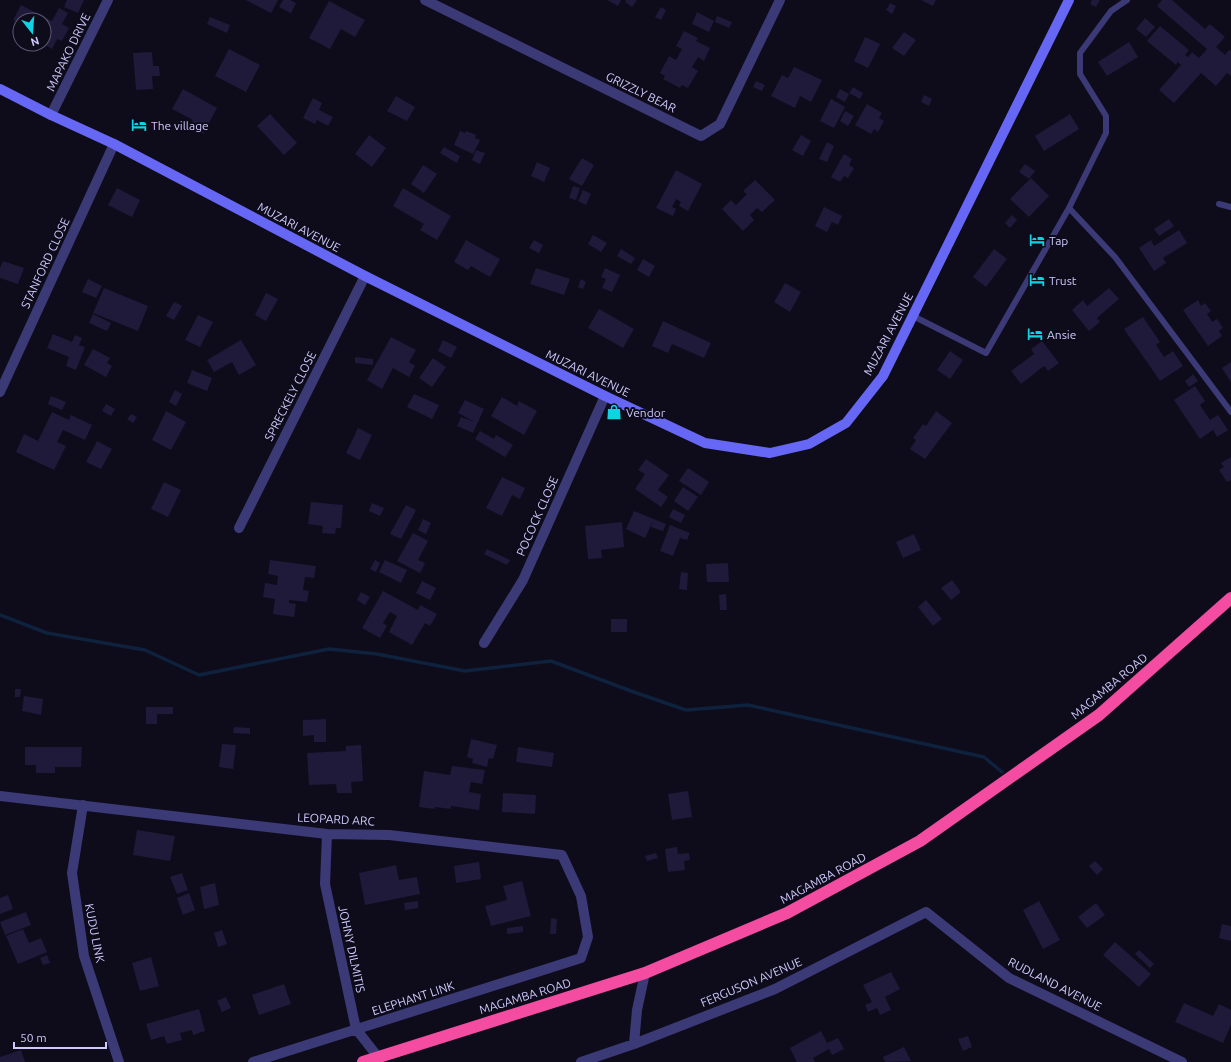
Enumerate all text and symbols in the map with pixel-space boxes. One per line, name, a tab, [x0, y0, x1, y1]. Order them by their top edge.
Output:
street label: MAPAKO DRIVE	[43, 11, 93, 93]
north arrow	[12, 12, 52, 52]
text: N	[29, 35, 41, 49]
street label: GRIZZLY BEAR	[604, 69, 679, 115]
hotel icon: The village	[130, 116, 148, 134]
place label: The village	[151, 119, 209, 132]
street label: MUZARI AVENUE	[255, 200, 343, 254]
street label: STANFORD CLOSE	[18, 215, 72, 310]
hotel icon: Tap	[1028, 231, 1046, 249]
place label: Tap	[1049, 234, 1068, 247]
hotel icon: Trust	[1028, 271, 1046, 289]
place label: Trust	[1049, 274, 1077, 287]
street label: MUZARI AVENUE	[861, 290, 915, 378]
hotel icon: Ansie	[1026, 325, 1044, 343]
place label: Ansie	[1047, 328, 1076, 341]
street label: MUZARI AVENUE	[544, 347, 632, 399]
street label: SPRECKELY CLOSE	[262, 349, 318, 443]
shop icon: Vendor	[605, 403, 623, 421]
place label: Vendor	[626, 406, 666, 419]
street label: POCOCK CLOSE	[514, 474, 561, 558]
street label: MAGAMBA ROAD	[1068, 650, 1150, 722]
street label: LEOPARD ARC	[297, 810, 376, 828]
street label: MAGAMBA ROAD	[778, 850, 868, 906]
street label: KUDU LINK	[83, 902, 107, 964]
street label: JOHNY DILMITIS	[336, 904, 368, 994]
street label: FERGUSON AVENUE	[699, 955, 804, 1009]
street label: RUDLAND AVENUE	[1006, 955, 1104, 1013]
street label: MAGAMBA ROAD	[477, 976, 573, 1016]
street label: ELEPHANT LINK	[370, 978, 457, 1017]
scale bar	[14, 1024, 106, 1050]
text: 50 m	[20, 1031, 47, 1044]

